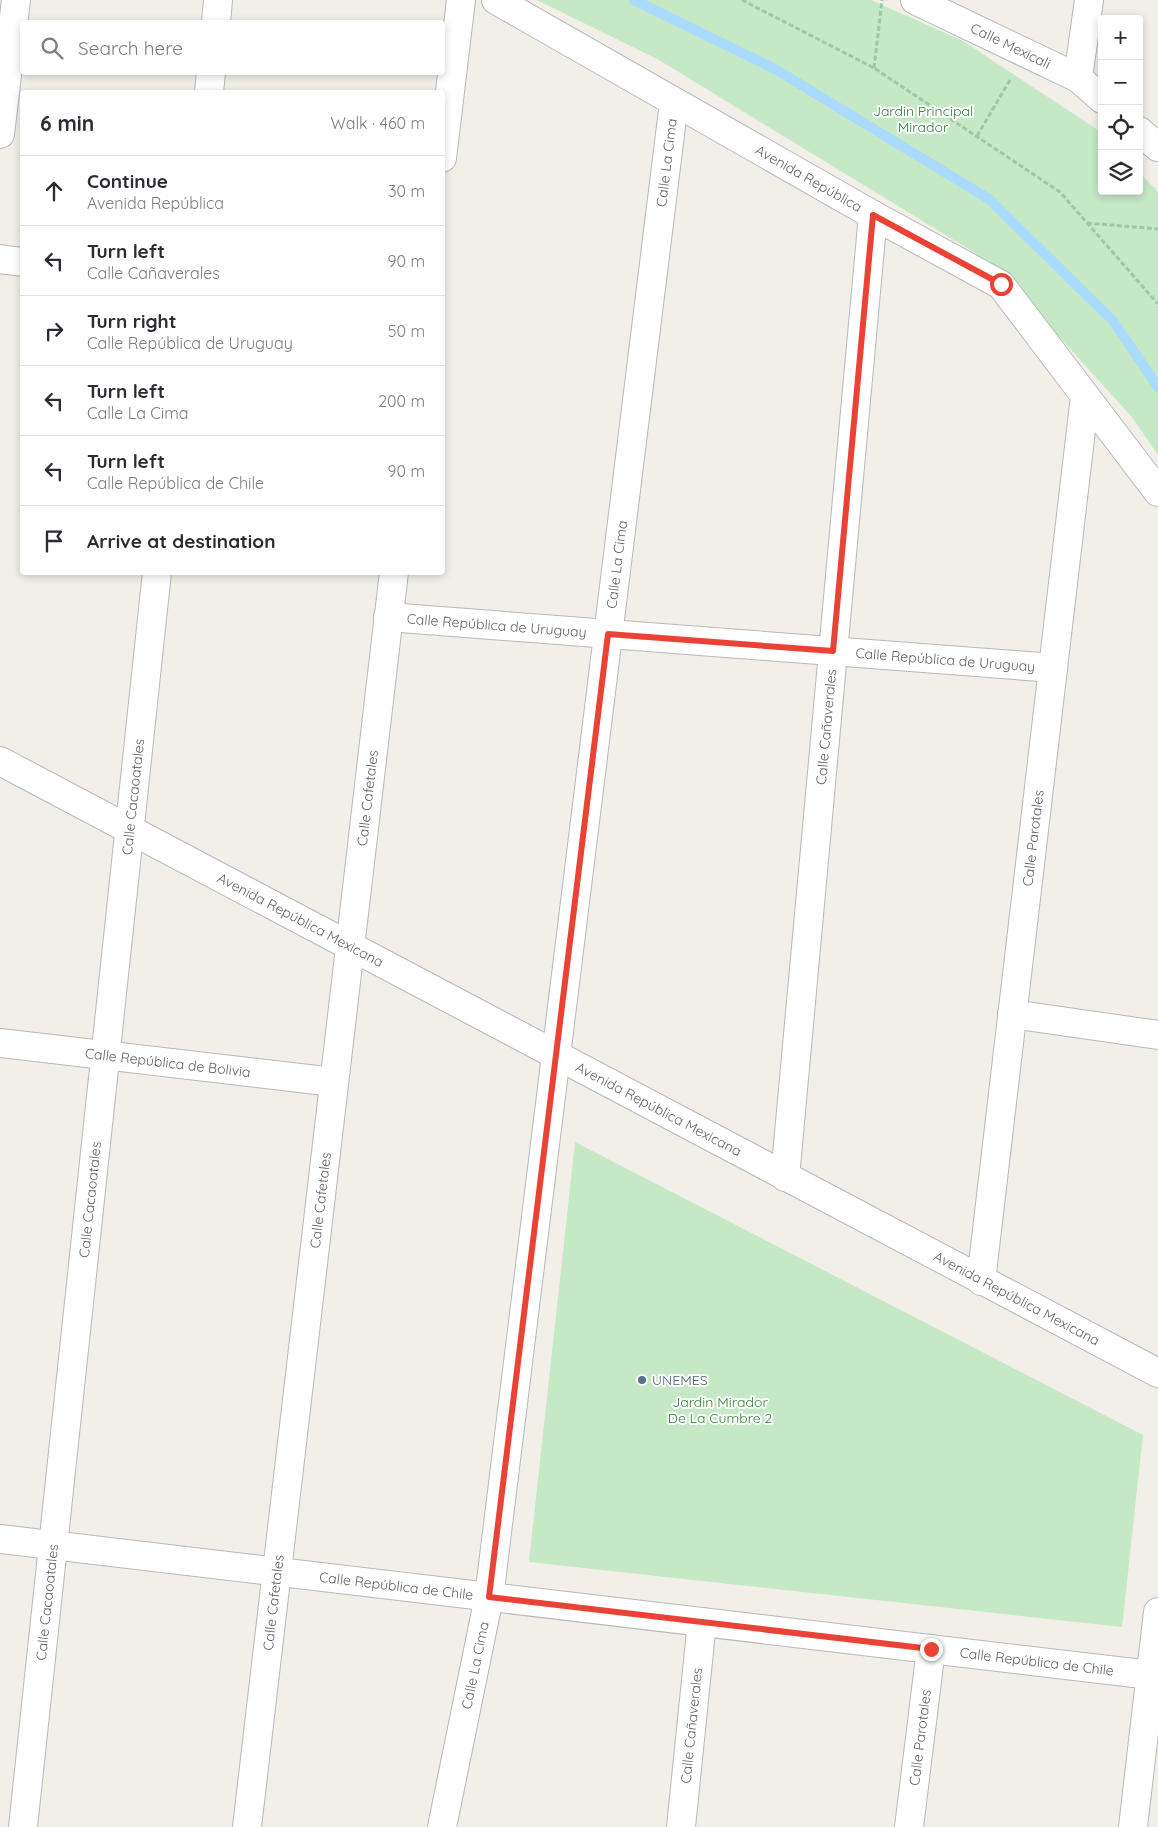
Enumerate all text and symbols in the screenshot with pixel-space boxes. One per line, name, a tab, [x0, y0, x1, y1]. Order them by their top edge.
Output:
map controls	[1098, 15, 1143, 195]
button: +	[1098, 15, 1143, 60]
street label: Calle Mexicali	[968, 19, 1054, 73]
search box	[20, 20, 445, 75]
icon: search	[38, 34, 66, 62]
text: Search here	[78, 36, 183, 60]
button: −	[1098, 60, 1143, 105]
park label: Jardin Principal Mirador	[873, 102, 973, 136]
button: locate	[1098, 105, 1143, 150]
text: 6 min	[40, 110, 94, 136]
text: Walk · 460 m	[330, 113, 425, 133]
street label: Calle La Cima	[652, 117, 681, 208]
street label: Avenida República	[752, 141, 865, 216]
button: layers	[1098, 150, 1143, 195]
text: Continue	[87, 169, 168, 193]
icon: ahead	[40, 177, 68, 205]
text: 30 m	[388, 181, 425, 201]
text: Avenida República	[87, 193, 224, 213]
text: Turn left	[87, 239, 165, 263]
icon: left	[40, 247, 68, 275]
text: 90 m	[388, 251, 425, 271]
text: Calle Cañaverales	[87, 263, 220, 283]
route start	[990, 273, 1013, 296]
text: Turn right	[87, 309, 176, 333]
icon: right	[40, 317, 68, 345]
text: 50 m	[388, 321, 425, 341]
text: Calle República de Uruguay	[87, 333, 293, 353]
text: Turn left	[87, 379, 165, 403]
icon: left	[40, 387, 68, 415]
text: 200 m	[378, 391, 425, 411]
text: Calle La Cima	[87, 403, 189, 423]
text: Turn left	[87, 449, 165, 473]
icon: left	[40, 457, 68, 485]
text: 90 m	[388, 461, 425, 481]
text: Calle República de Chile	[87, 473, 264, 493]
street label: Calle La Cima	[602, 519, 631, 610]
icon: arrive	[40, 527, 68, 555]
text: Arrive at destination	[87, 529, 276, 553]
street label: Calle República de Uruguay	[406, 609, 587, 641]
street label: Calle República de Uruguay	[855, 644, 1036, 676]
street label: Calle Cañaverales	[812, 668, 840, 786]
street label: Calle Cacaoatales	[118, 738, 148, 856]
street label: Calle Cafetales	[353, 749, 382, 847]
street label: Calle Parotales	[1018, 789, 1048, 887]
street label: Avenida República Mexicana	[214, 869, 387, 971]
street label: Calle República de Bolivia	[84, 1044, 252, 1081]
street label: Avenida República Mexicana	[573, 1058, 745, 1160]
street label: Calle Cacaoatales	[75, 1140, 105, 1259]
street label: Calle Cafetales	[306, 1151, 335, 1249]
street label: Avenida República Mexicana	[931, 1247, 1103, 1350]
place label: UNEMES	[652, 1371, 708, 1389]
marker: UNEMES	[636, 1374, 648, 1386]
park label: Jardin Mirador De La Cumbre 2	[668, 1393, 773, 1427]
street label: Calle Cacaoatales	[32, 1543, 62, 1661]
street label: Calle Cafetales	[259, 1554, 288, 1652]
street label: Calle República de Chile	[318, 1568, 474, 1604]
street label: Calle La Cima	[457, 1620, 493, 1711]
route end	[920, 1638, 943, 1661]
street label: Calle República de Chile	[959, 1643, 1115, 1680]
street label: Calle Cañaverales	[677, 1667, 706, 1784]
street label: Calle Parotales	[905, 1689, 935, 1787]

